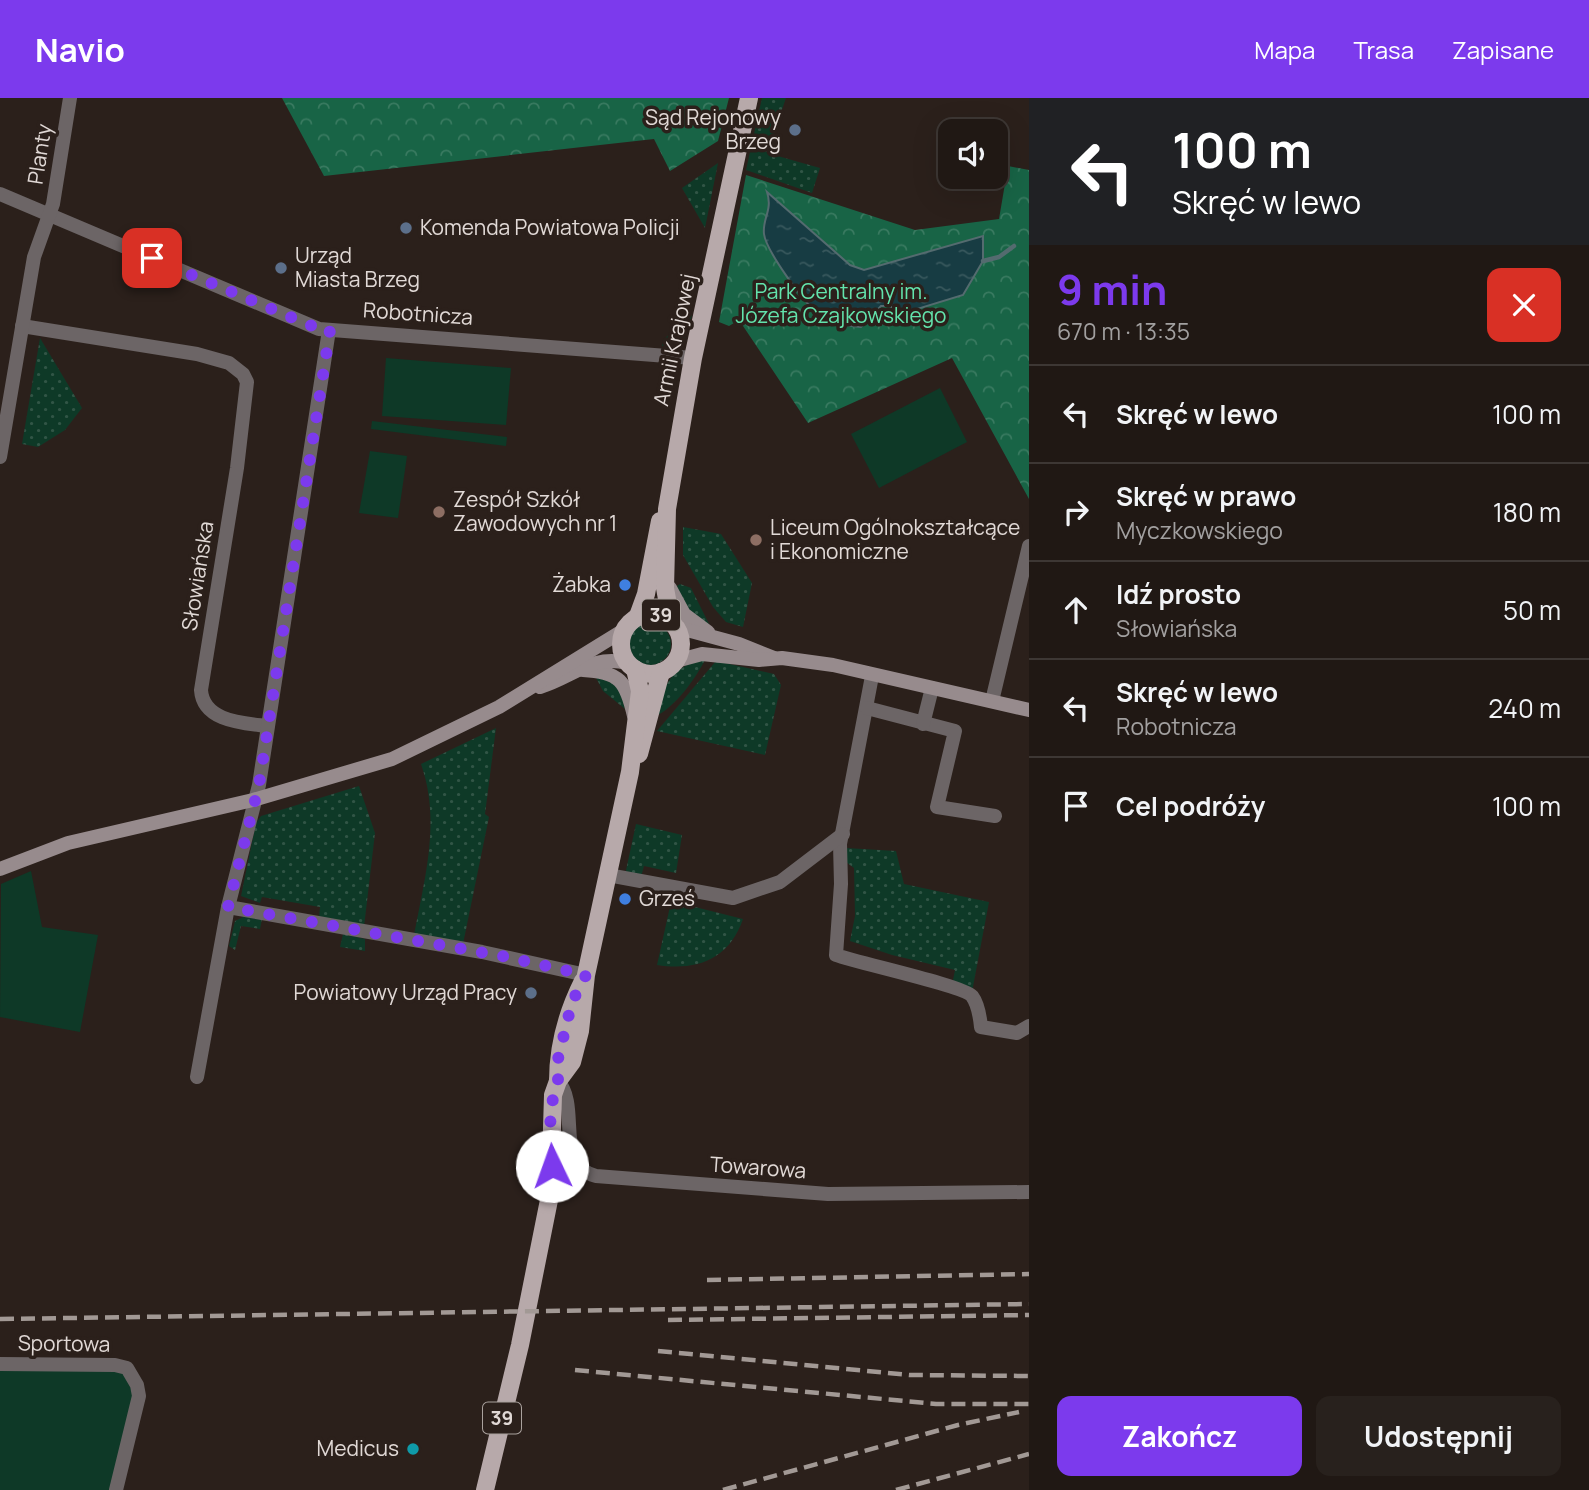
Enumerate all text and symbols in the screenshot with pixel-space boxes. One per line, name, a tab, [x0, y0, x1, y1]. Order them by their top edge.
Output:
text: Navio	[35, 27, 125, 72]
text: Mapa	[1254, 33, 1315, 66]
text: Trasa	[1353, 33, 1414, 66]
text: Zapisane	[1452, 33, 1554, 66]
place label: Sąd Rejonowy Brzeg	[645, 103, 781, 155]
text: 100 m	[1172, 116, 1312, 183]
map controls	[938, 119, 1008, 189]
button: sound	[938, 119, 1008, 189]
street label: Planty	[20, 122, 58, 186]
marker: Sąd Rejonowy Brzeg	[787, 122, 803, 138]
icon: left	[1057, 126, 1148, 217]
text: Skręć w lewo	[1172, 180, 1361, 224]
place label: Komenda Powiatowa Policji	[420, 213, 680, 241]
marker: Komenda Powiatowa Policji	[398, 220, 414, 236]
pin	[122, 228, 182, 288]
icon: arrive	[133, 239, 171, 277]
place label: Urząd Miasta Brzeg	[295, 241, 420, 293]
marker: Urząd Miasta Brzeg	[273, 260, 289, 276]
text: 9 min	[1057, 260, 1167, 318]
button: close	[1487, 268, 1561, 342]
street label: Armii Krajowej	[646, 271, 702, 408]
park label: Park Centralny im. Józefa Czajkowskiego	[735, 277, 947, 329]
street label: Robotnicza	[362, 295, 474, 331]
text: 670 m · 13:35	[1057, 315, 1190, 347]
icon: left	[1057, 395, 1095, 433]
text: Skręć w lewo	[1116, 396, 1278, 432]
text: 100 m	[1492, 396, 1561, 432]
text: Skręć w prawo	[1116, 478, 1296, 514]
place label: Zespół Szkół Zawodowych nr 1	[453, 485, 617, 537]
icon: right	[1057, 493, 1095, 531]
text: 180 m	[1493, 494, 1561, 530]
marker: Zespół Szkół Zawodowych nr 1	[431, 504, 447, 520]
place label: Liceum Ogólnokształcące i Ekonomiczne	[770, 513, 1020, 565]
text: Myczkowskiego	[1116, 514, 1283, 546]
street label: Słowiańska	[175, 519, 219, 633]
marker: Liceum Ogólnokształcące i Ekonomiczne	[748, 532, 764, 548]
place label: Żabka	[552, 570, 611, 598]
text: Idź prosto	[1116, 576, 1241, 612]
marker: Żabka	[617, 577, 633, 593]
icon: ahead	[1057, 591, 1095, 629]
text: 50 m	[1503, 592, 1561, 628]
road number: 39	[642, 600, 680, 630]
text: Słowiańska	[1116, 612, 1237, 644]
text: Skręć w lewo	[1116, 674, 1278, 710]
icon: left	[1057, 689, 1095, 727]
text: 240 m	[1488, 690, 1561, 726]
text: Robotnicza	[1116, 710, 1237, 742]
icon: arrive	[1057, 787, 1095, 825]
text: Cel podróży	[1116, 788, 1265, 824]
text: 100 m	[1492, 788, 1561, 824]
place label: Grześ	[639, 884, 695, 912]
marker: Grześ	[617, 891, 633, 907]
place label: Powiatowy Urząd Pracy	[294, 978, 517, 1006]
marker: Powiatowy Urząd Pracy	[523, 985, 539, 1001]
position arrow	[515, 1129, 589, 1203]
street label: Towarowa	[709, 1150, 807, 1184]
street label: Sportowa	[18, 1328, 111, 1358]
button: Zakończ	[1057, 1396, 1302, 1476]
button: Udostępnij	[1316, 1396, 1561, 1476]
road number: 39	[483, 1402, 521, 1434]
place label: Medicus	[317, 1434, 399, 1462]
marker: Medicus	[405, 1441, 421, 1457]

